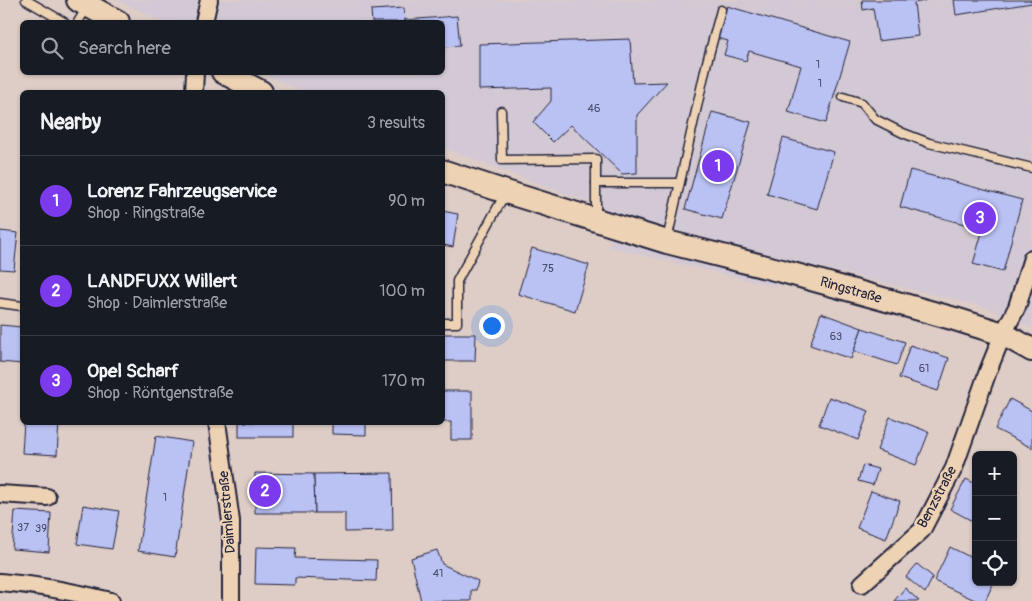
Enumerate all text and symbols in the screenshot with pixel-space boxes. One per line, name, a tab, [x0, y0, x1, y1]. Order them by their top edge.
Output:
search box	[20, 20, 445, 75]
icon: search	[38, 34, 66, 62]
text: Search here	[78, 36, 171, 60]
house number: 1	[816, 58, 820, 71]
house number: 1	[818, 77, 822, 90]
house number: 46	[588, 102, 600, 115]
text: Nearby	[40, 109, 101, 136]
text: 3 results	[367, 113, 425, 133]
pin: 1	[702, 147, 734, 185]
text: Lorenz Fahrzeugservice	[87, 179, 277, 203]
text: 1	[53, 191, 59, 211]
text: 90 m	[388, 191, 425, 211]
pin: 3	[964, 199, 996, 237]
text: Shop · Ringstraße	[87, 203, 205, 223]
house number: 75	[542, 262, 554, 275]
text: LANDFUXX Willert	[87, 269, 237, 293]
street label: Ringstraße	[818, 273, 884, 307]
text: 2	[52, 281, 60, 301]
text: 100 m	[379, 281, 425, 301]
text: Shop · Daimlerstraße	[87, 293, 227, 313]
your location	[479, 313, 505, 339]
house number: 63	[830, 330, 842, 343]
text: Opel Scharf	[87, 359, 179, 383]
house number: 61	[919, 362, 929, 375]
text: 3	[52, 371, 60, 391]
text: 170 m	[382, 371, 425, 391]
text: Shop · Röntgenstraße	[87, 383, 233, 403]
map controls	[972, 451, 1017, 586]
button: +	[972, 451, 1017, 496]
street label: Benzstraße	[914, 463, 960, 531]
street label: Daimlerstraße	[215, 470, 239, 554]
pin: 2	[249, 472, 281, 510]
house number: 1	[163, 491, 167, 504]
button: −	[972, 496, 1017, 541]
house number: 37	[17, 521, 29, 534]
house number: 39	[35, 522, 47, 535]
button: locate	[972, 541, 1017, 586]
house number: 41	[433, 567, 443, 580]

